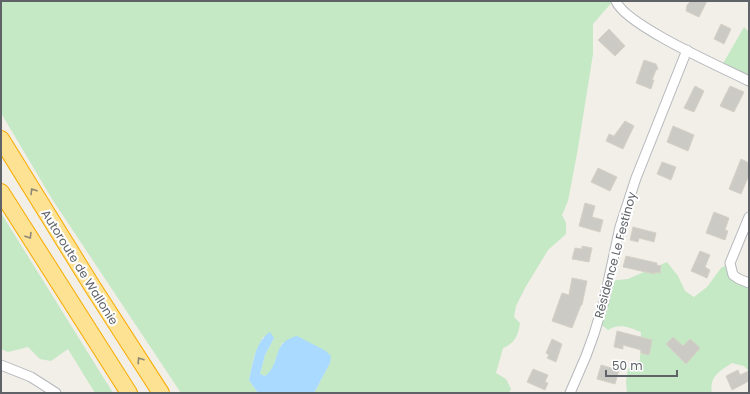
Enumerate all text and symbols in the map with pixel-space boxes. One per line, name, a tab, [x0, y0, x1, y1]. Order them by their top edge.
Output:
one-way arrow	[30, 188, 37, 195]
street label: Résidence Le Festinoy	[590, 190, 640, 320]
street label: Autoroute de Wallonie	[38, 206, 122, 328]
one-way arrow	[24, 232, 31, 239]
scale bar	[606, 352, 677, 378]
one-way arrow	[137, 357, 144, 364]
text: 50 m	[612, 357, 643, 374]

